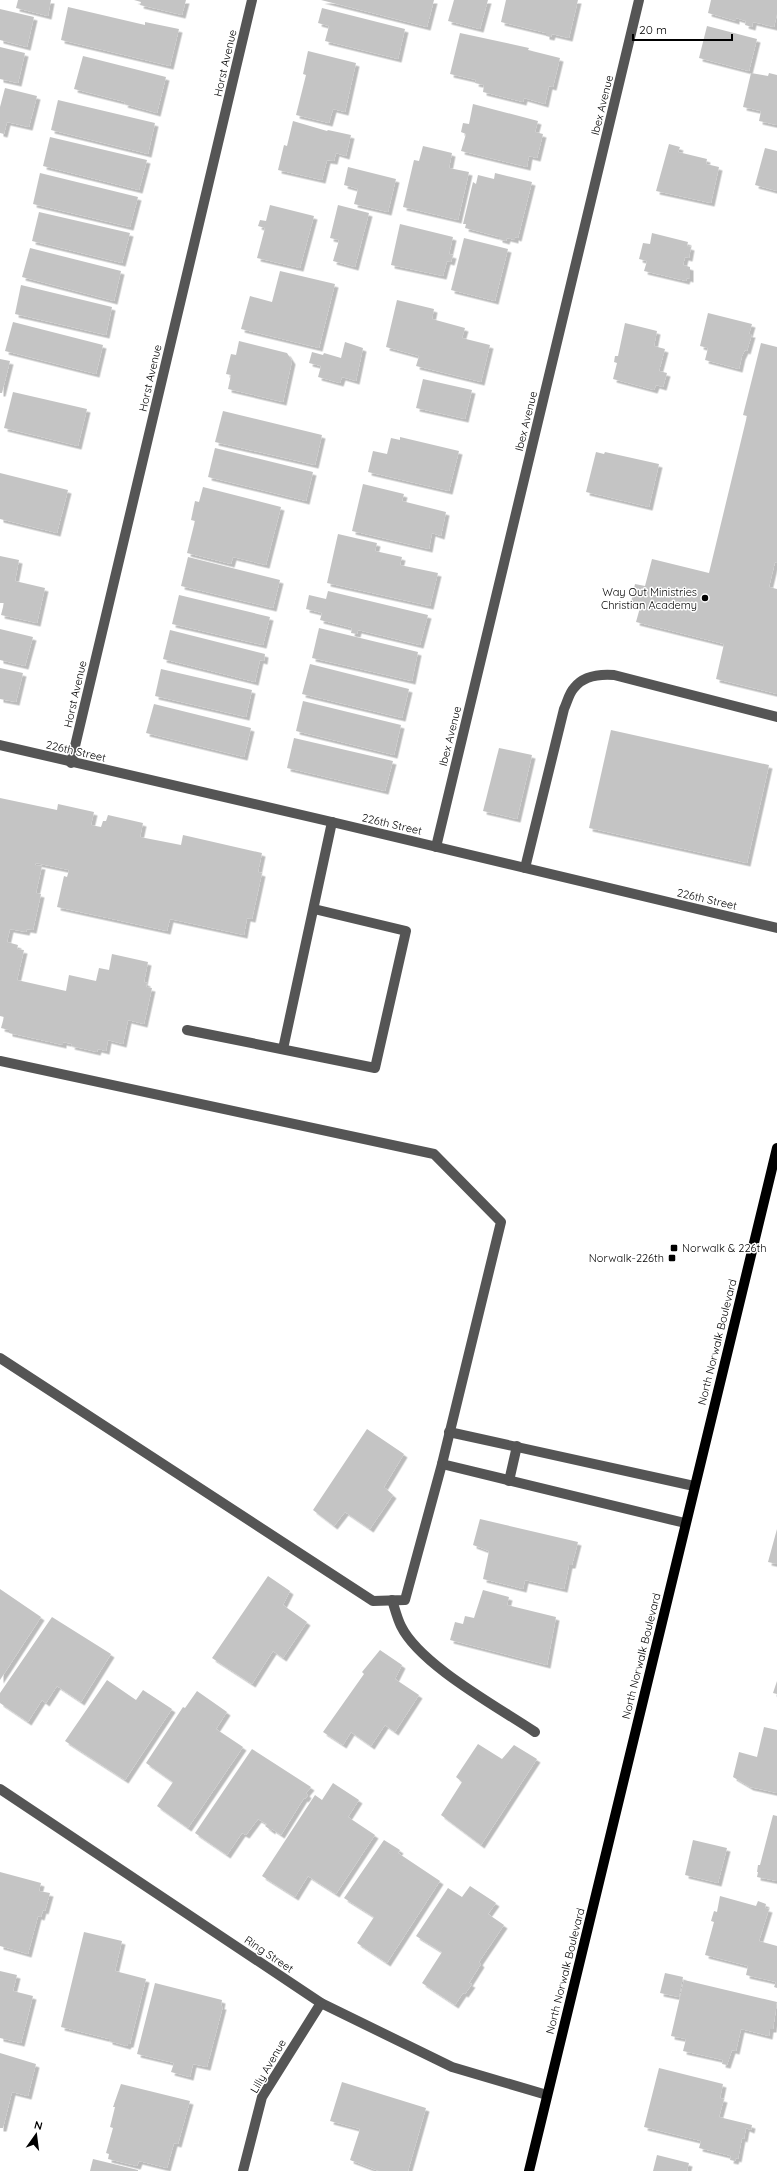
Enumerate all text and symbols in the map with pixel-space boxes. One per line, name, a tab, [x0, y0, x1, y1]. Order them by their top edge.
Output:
scale bar	[633, 16, 732, 42]
text: 20 m	[639, 22, 667, 37]
street label: Horst Avenue	[210, 28, 240, 98]
street label: Ibex Avenue	[588, 73, 616, 137]
street label: Horst Avenue	[135, 343, 165, 413]
street label: Ibex Avenue	[512, 389, 540, 453]
place label: Way Out Ministries Christian Academy	[601, 585, 697, 612]
marker: Way Out Ministries Christian Academy	[700, 593, 710, 603]
street label: Horst Avenue	[60, 659, 90, 729]
street label: Ibex Avenue	[436, 704, 464, 768]
street label: 226th Street	[45, 737, 108, 765]
street label: 226th Street	[361, 810, 424, 838]
street label: 226th Street	[676, 885, 739, 913]
place label: Norwalk & 226th	[682, 1241, 766, 1255]
marker: Norwalk & 226th	[669, 1243, 679, 1253]
place label: Norwalk-226th	[589, 1251, 664, 1265]
marker: Norwalk-226th	[667, 1253, 677, 1263]
street label: North Norwalk Boulevard	[695, 1277, 739, 1407]
street label: North Norwalk Boulevard	[619, 1591, 663, 1721]
street label: North Norwalk Boulevard	[543, 1906, 587, 2036]
street label: Ring Street	[242, 1933, 296, 1976]
street label: Lilly Avenue	[247, 2037, 289, 2095]
north arrow	[16, 2115, 56, 2155]
text: N	[33, 2118, 44, 2133]

